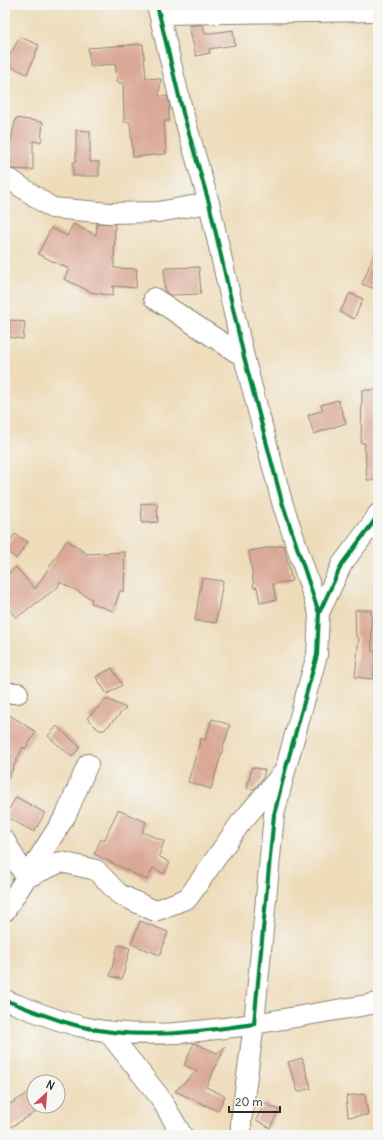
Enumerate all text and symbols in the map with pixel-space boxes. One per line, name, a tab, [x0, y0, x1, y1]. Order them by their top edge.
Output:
north arrow	[26, 1074, 66, 1114]
text: N	[44, 1077, 57, 1093]
scale bar	[229, 1088, 280, 1114]
text: 20 m	[235, 1094, 263, 1109]

